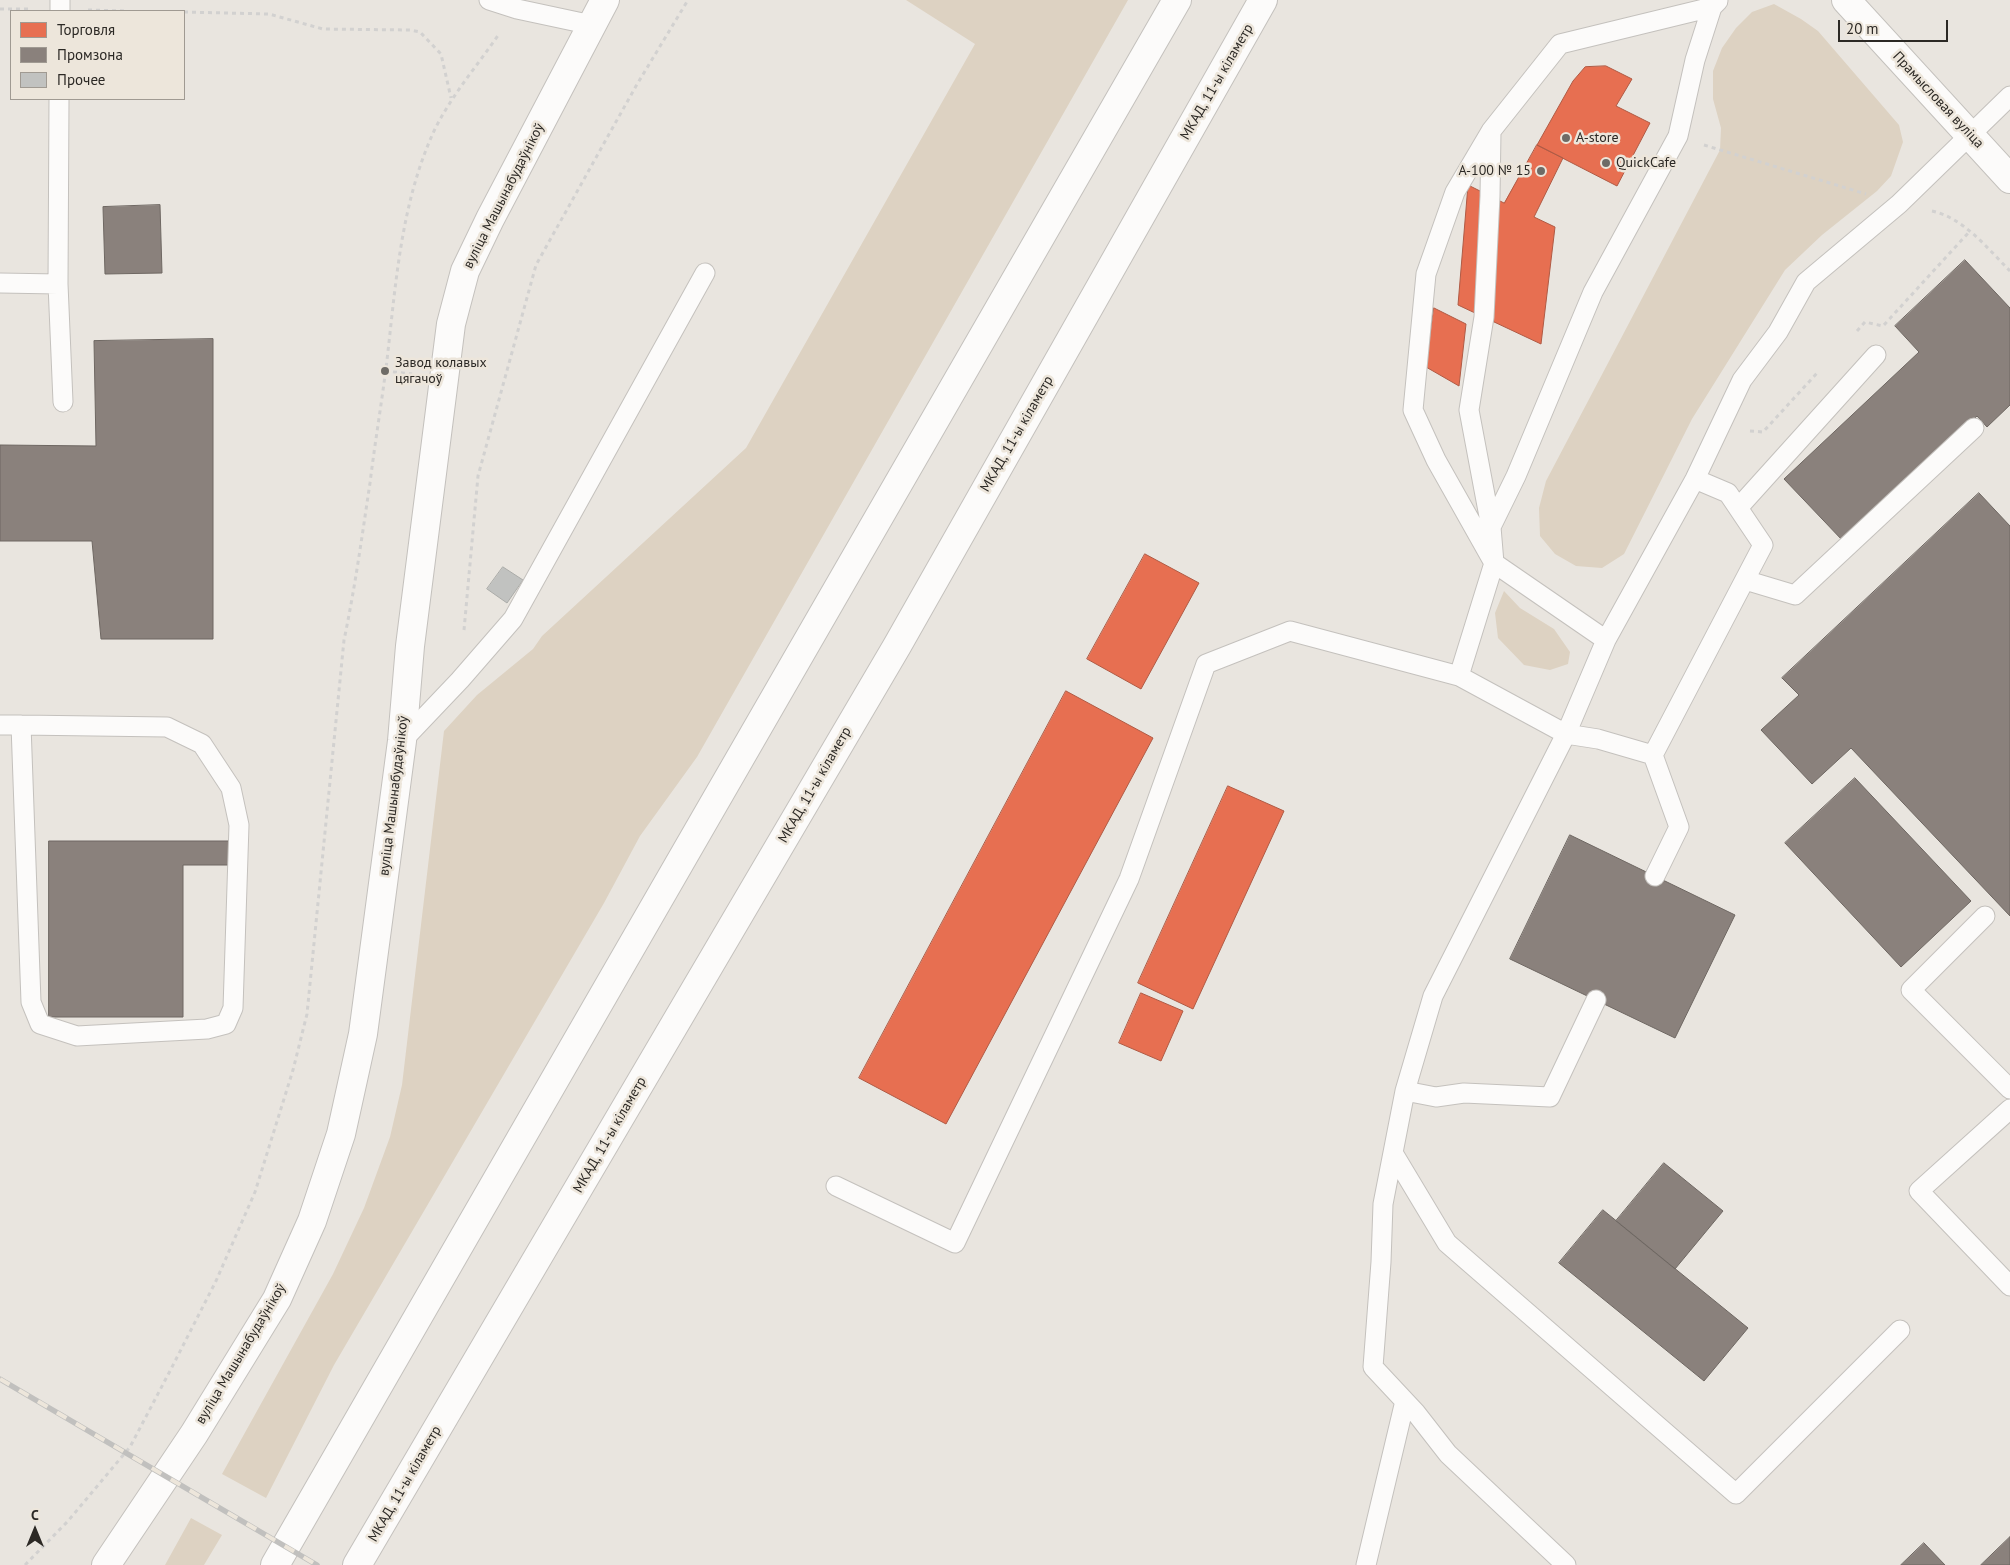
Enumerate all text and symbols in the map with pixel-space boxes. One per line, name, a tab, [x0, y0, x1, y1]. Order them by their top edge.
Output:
legend	[10, 10, 185, 100]
scale bar	[1840, 10, 1950, 42]
text: 20 m	[1846, 19, 1879, 38]
text: Торговля	[57, 20, 115, 39]
street label: МКАД, 11-ы кіламетр	[1177, 21, 1257, 143]
text: Промзона	[57, 45, 123, 64]
street label: Прамысловая вуліца	[1889, 48, 1987, 152]
text: Прочее	[57, 70, 105, 89]
street label: вуліца Машынабудаўнікоў	[460, 120, 548, 272]
place label: А-store	[1576, 130, 1619, 146]
marker: А-store	[1560, 132, 1572, 144]
place label: QuickCafe	[1616, 155, 1676, 171]
marker: QuickCafe	[1600, 157, 1612, 169]
place label: А-100 № 15	[1458, 163, 1531, 179]
marker: А-100 № 15	[1535, 165, 1547, 177]
place label: Завод колавых цягачоў	[395, 355, 487, 388]
marker: Завод колавых цягачоў	[379, 365, 391, 377]
street label: МКАД, 11-ы кіламетр	[977, 373, 1057, 495]
street label: вуліца Машынабудаўнікоў	[376, 715, 412, 877]
street label: МКАД, 11-ы кіламетр	[775, 724, 855, 846]
street label: МКАД, 11-ы кіламетр	[570, 1074, 650, 1196]
street label: вуліца Машынабудаўнікоў	[192, 1281, 290, 1427]
street label: МКАД, 11-ы кіламетр	[365, 1423, 445, 1545]
north arrow	[10, 1505, 60, 1555]
text: С	[31, 1506, 39, 1524]

